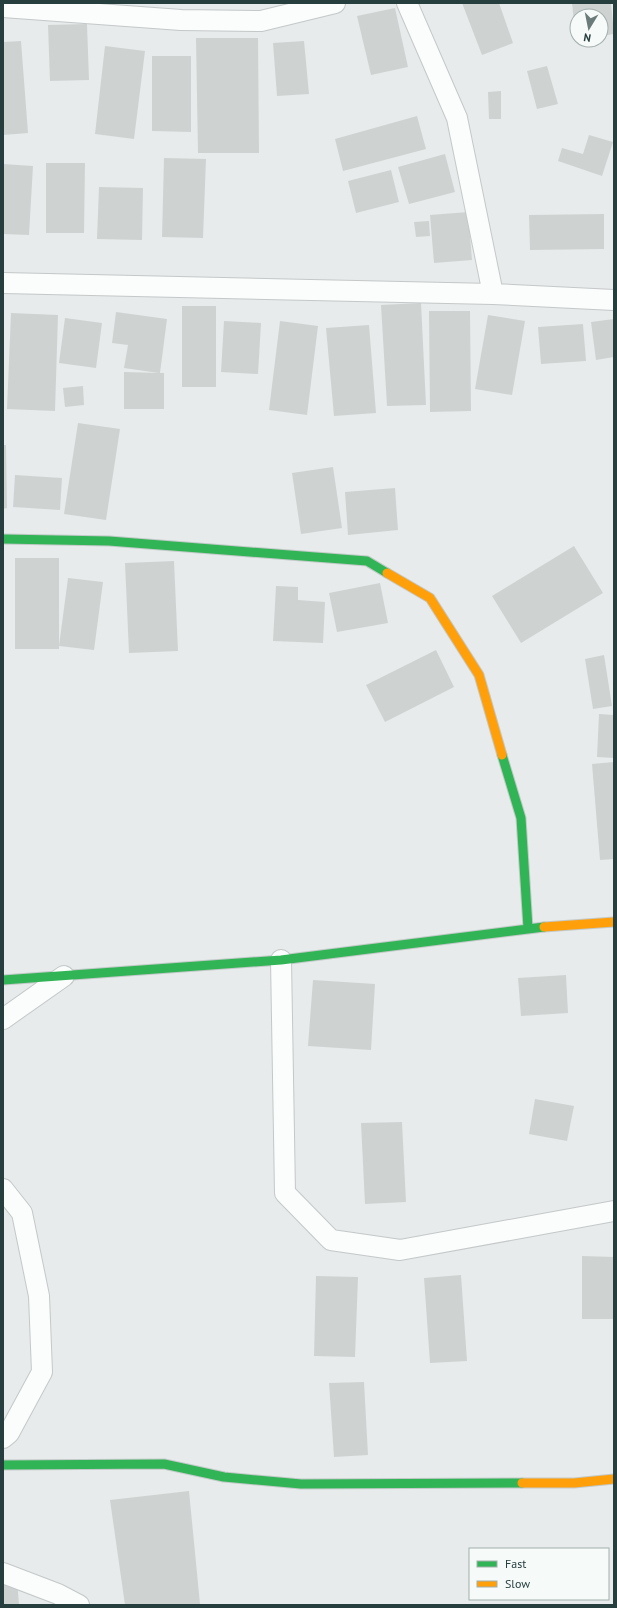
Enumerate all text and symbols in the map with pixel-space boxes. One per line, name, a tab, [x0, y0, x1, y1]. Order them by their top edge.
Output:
north arrow	[569, 8, 609, 48]
text: N	[582, 30, 592, 45]
legend	[469, 1548, 609, 1600]
text: Fast	[505, 1556, 526, 1571]
text: Slow	[505, 1576, 530, 1591]

